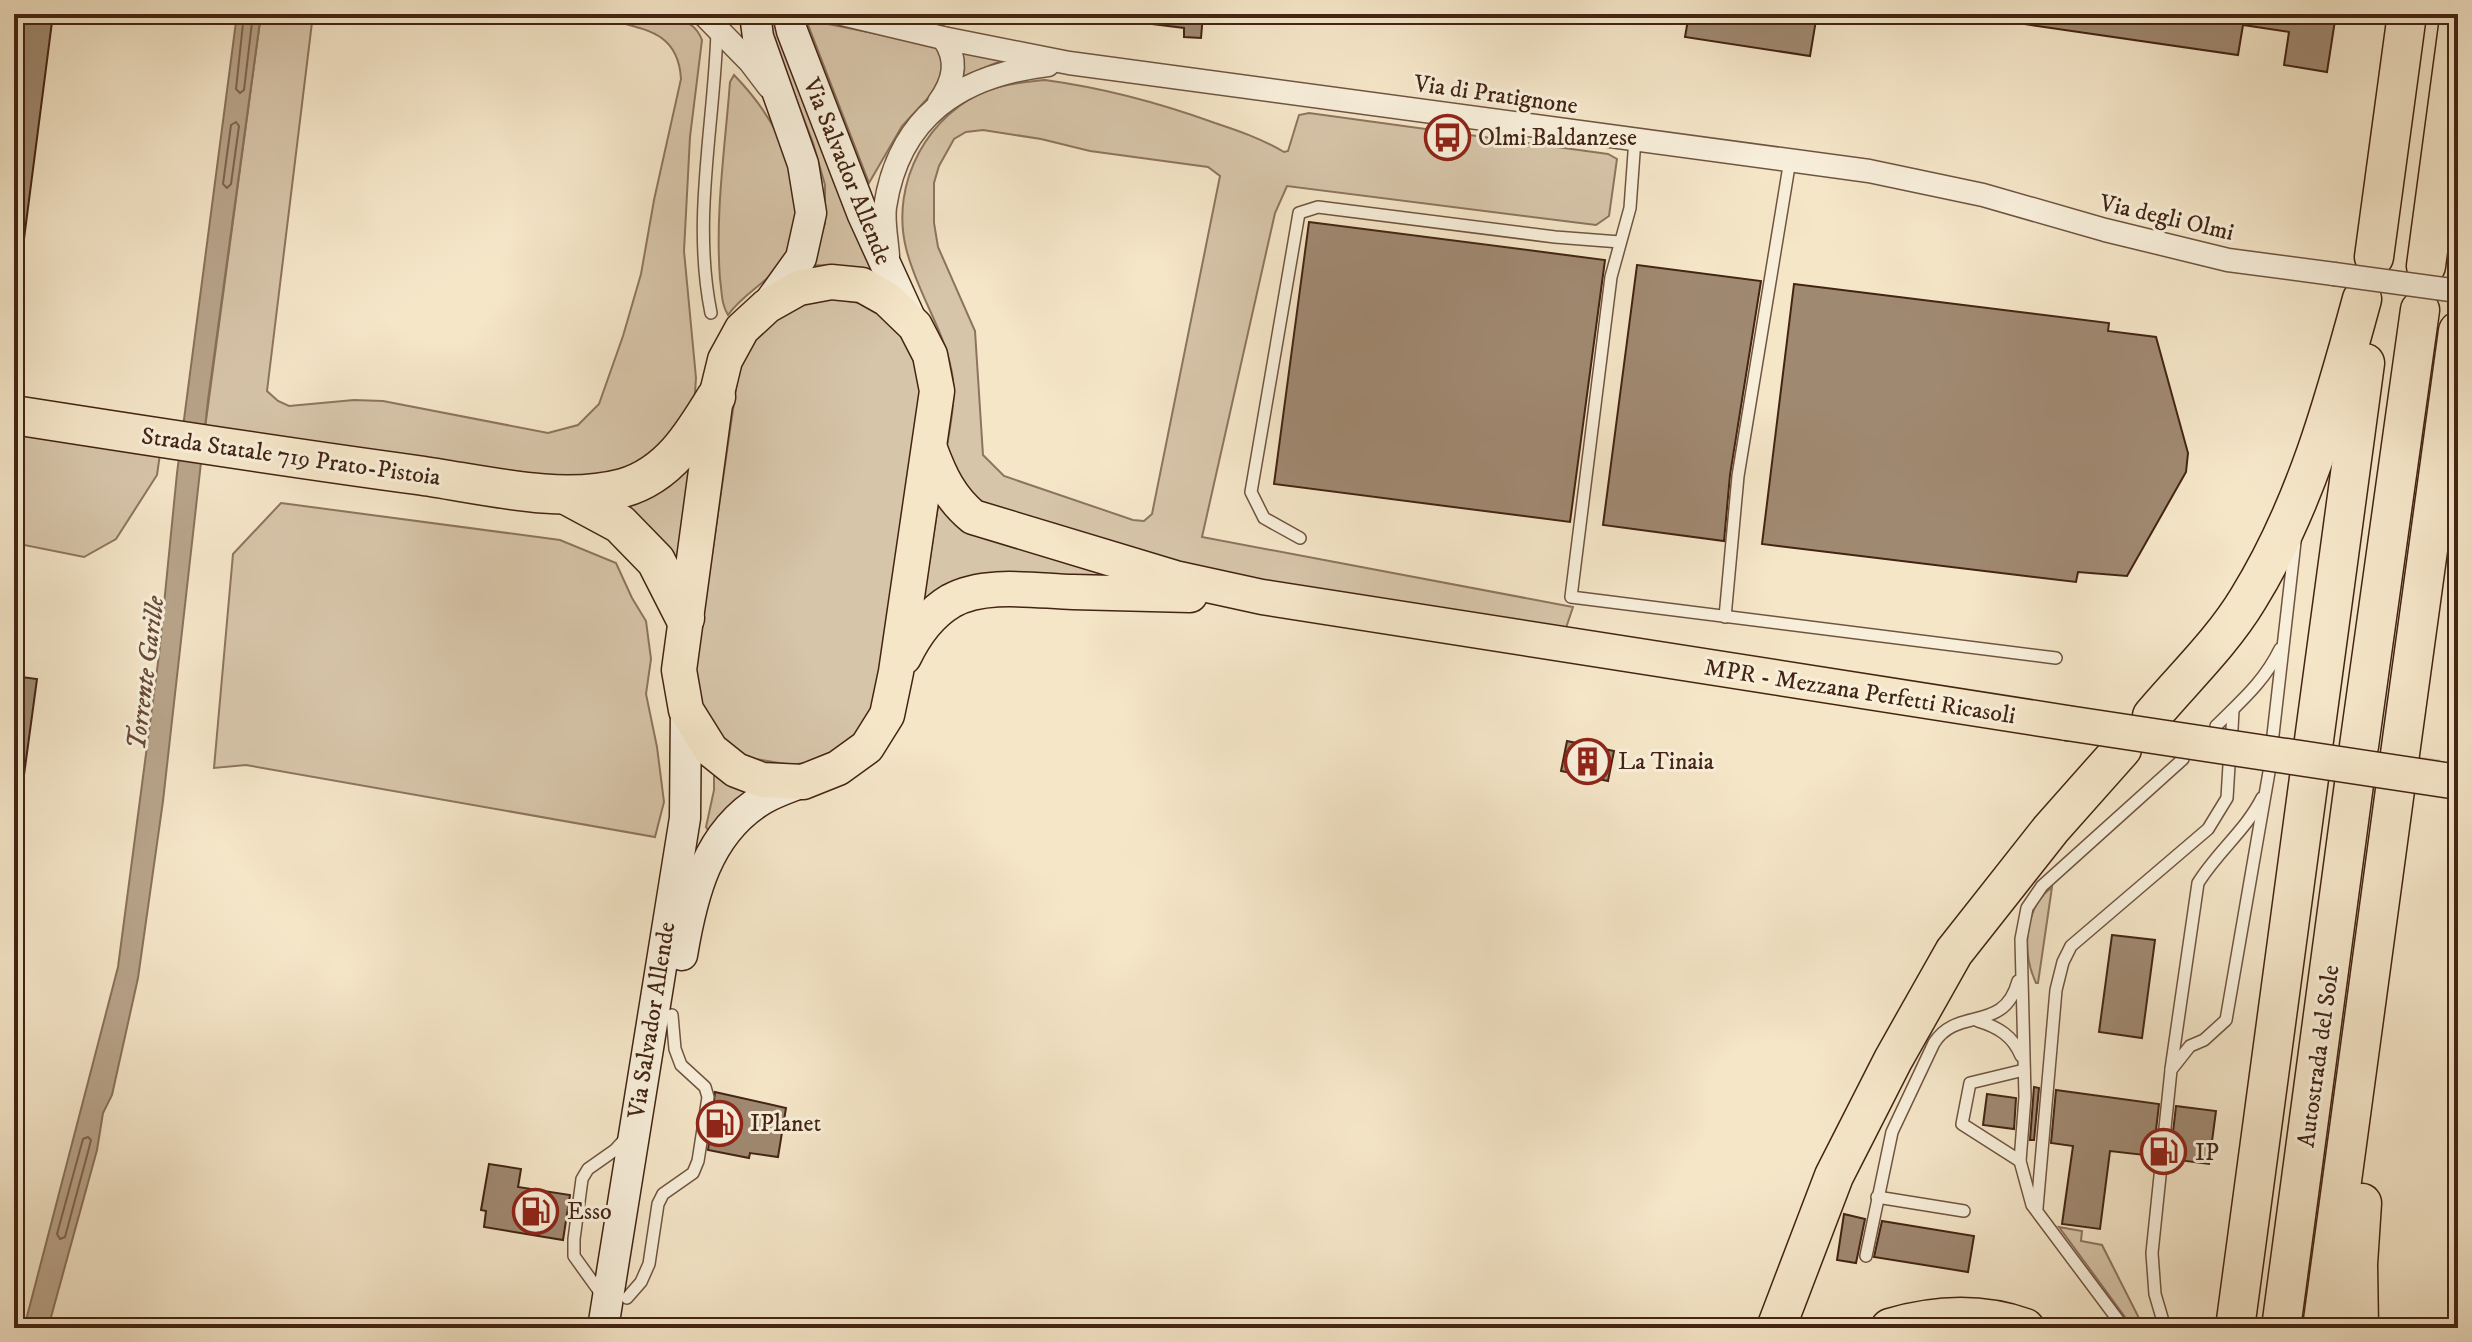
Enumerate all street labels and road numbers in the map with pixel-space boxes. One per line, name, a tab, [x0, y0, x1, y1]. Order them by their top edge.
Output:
street label: Via di Pratignone	[1411, 69, 1580, 121]
street label: Via Salvador Allende	[796, 73, 898, 269]
street label: Via degli Olmi	[2096, 188, 2237, 248]
street label: Strada Statale 719 Prato-Pistoia	[139, 421, 443, 493]
street label: MPR - Mezzana Perfetti Ricasoli	[1702, 653, 2018, 731]
street label: Via Salvador Allende	[621, 920, 682, 1122]
street label: Autostrada del Sole	[2291, 963, 2347, 1149]

